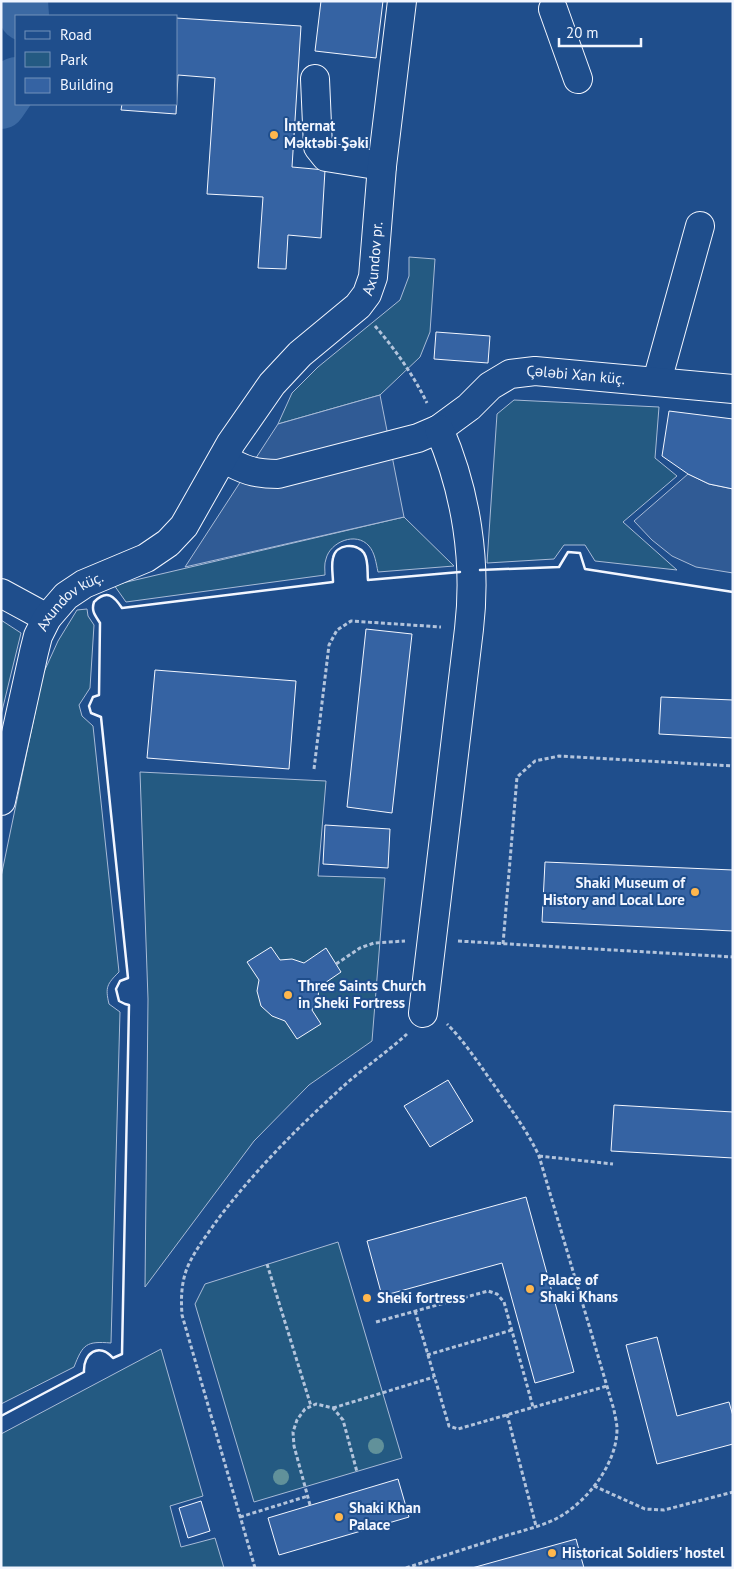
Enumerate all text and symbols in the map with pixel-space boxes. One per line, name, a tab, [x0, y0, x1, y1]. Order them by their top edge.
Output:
legend	[15, 15, 178, 105]
scale bar	[559, 15, 642, 47]
text: 20 m	[566, 23, 599, 42]
text: Road	[60, 25, 92, 44]
text: Park	[60, 50, 88, 69]
text: Building	[60, 75, 114, 94]
place label: İnternat Məktəbi Şəki	[284, 116, 369, 152]
marker: İnternat Məktəbi Şəki	[268, 129, 280, 141]
street label: Axundov pr.	[357, 221, 386, 298]
street label: Çələbi Xan küç.	[525, 361, 626, 388]
street label: Axundov küç.	[32, 567, 106, 634]
place label: Shaki Museum of History and Local Lore	[543, 873, 686, 909]
marker: Shaki Museum of History and Local Lore	[689, 886, 701, 898]
place label: Three Saints Church in Sheki Fortress	[298, 976, 426, 1012]
marker: Three Saints Church in Sheki Fortress	[282, 989, 294, 1001]
place label: Palace of Shaki Khans	[540, 1270, 618, 1306]
marker: Palace of Shaki Khans	[524, 1283, 536, 1295]
place label: Sheki fortress	[377, 1288, 465, 1307]
marker: Sheki fortress	[361, 1292, 373, 1304]
place label: Shaki Khan Palace	[349, 1498, 421, 1534]
marker: Shaki Khan Palace	[333, 1511, 345, 1523]
place label: Historical Soldiers' hostel	[562, 1543, 725, 1562]
marker: Historical Soldiers' hostel	[546, 1547, 558, 1559]

